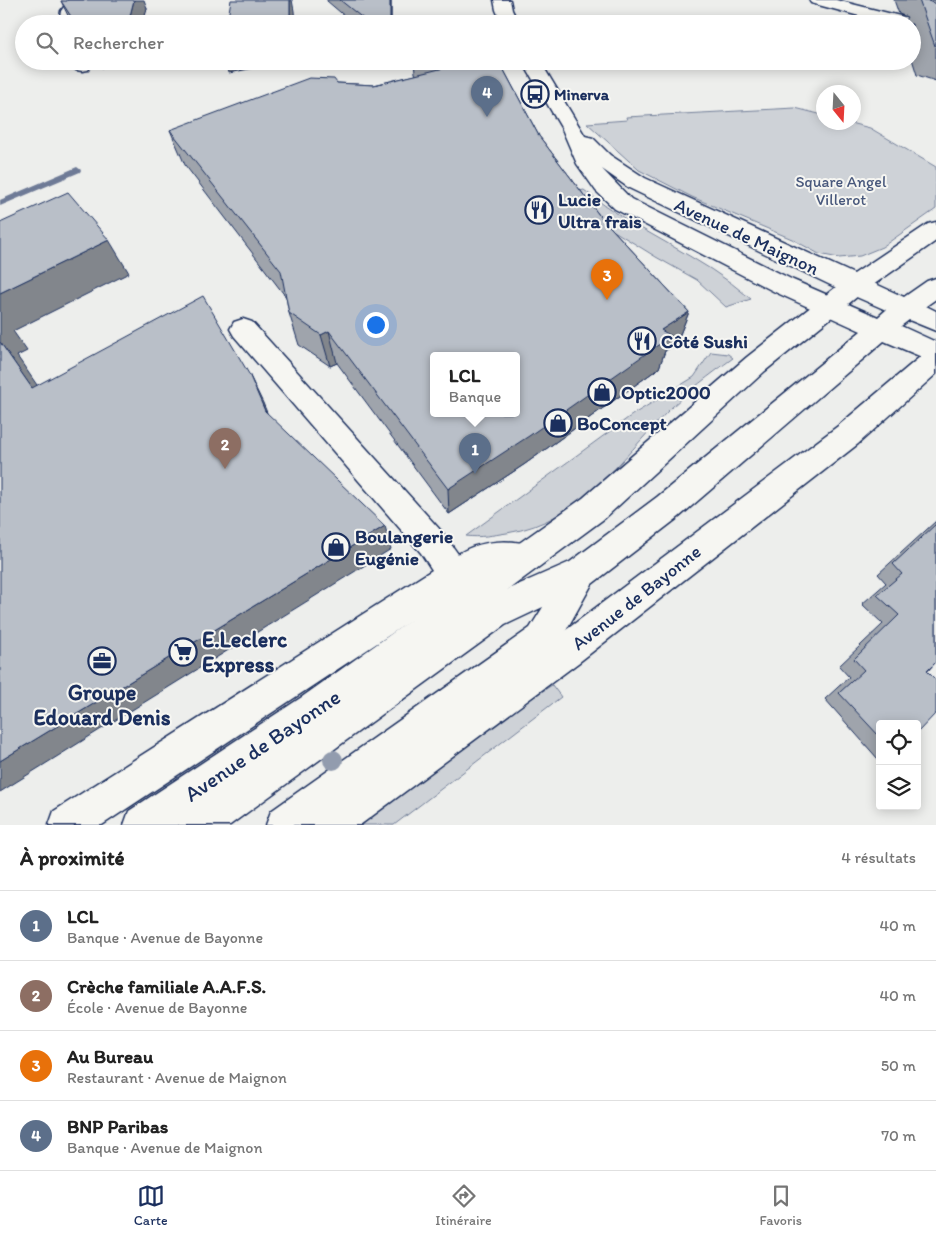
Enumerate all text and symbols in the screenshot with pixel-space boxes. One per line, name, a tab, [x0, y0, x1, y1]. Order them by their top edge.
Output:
search box	[15, 15, 921, 70]
icon: search	[33, 29, 61, 57]
text: Rechercher	[73, 31, 164, 54]
pin: 4	[471, 76, 503, 117]
bus stop icon: Minerva	[520, 79, 550, 109]
place label: Minerva	[554, 85, 610, 104]
north arrow	[816, 85, 861, 130]
park label: Square Angel Villerot	[796, 172, 887, 209]
place label: Lucie Ultra frais	[558, 188, 642, 233]
street label: Avenue de Maignon	[671, 193, 823, 280]
restaurant icon: Lucie Ultra frais	[524, 195, 554, 225]
pin: 3	[591, 259, 623, 300]
your location	[363, 312, 389, 338]
restaurant icon: Côté Sushi	[627, 326, 657, 356]
place label: Côté Sushi	[661, 330, 748, 353]
popup	[430, 352, 520, 417]
text: LCL	[449, 364, 480, 387]
shop icon: Optic2000	[587, 377, 617, 407]
place label: Optic2000	[621, 381, 711, 404]
text: Banque	[449, 387, 501, 406]
shop icon: BoConcept	[543, 408, 573, 438]
place label: BoConcept	[577, 412, 667, 435]
pin: 2	[209, 428, 241, 469]
pin: 1	[459, 433, 491, 474]
place label: Boulangerie Eugénie	[355, 525, 453, 570]
shop icon: Boulangerie Eugénie	[321, 532, 351, 562]
street label: Avenue de Bayonne	[567, 540, 705, 655]
place label: E.Leclerc Express	[202, 626, 288, 678]
supermarket icon: E.Leclerc Express	[168, 637, 198, 667]
office icon: Groupe Edouard Denis	[87, 646, 117, 676]
place label: Groupe Edouard Denis	[33, 679, 171, 731]
street label: Avenue de Bayonne	[179, 683, 345, 808]
map controls	[876, 720, 921, 810]
button: locate	[876, 720, 921, 765]
button: layers	[876, 765, 921, 810]
text: À proximité	[20, 845, 125, 870]
text: 4 résultats	[841, 848, 916, 867]
text: LCL	[67, 905, 98, 928]
text: 1	[32, 916, 40, 935]
text: 40 m	[879, 916, 916, 935]
text: Banque · Avenue de Bayonne	[67, 928, 263, 947]
text: Crèche familiale A.A.F.S.	[67, 975, 266, 998]
text: 2	[32, 986, 40, 1005]
text: 40 m	[879, 986, 916, 1005]
text: École · Avenue de Bayonne	[67, 998, 247, 1017]
text: Au Bureau	[67, 1045, 153, 1068]
text: 3	[32, 1056, 40, 1075]
text: 50 m	[881, 1056, 916, 1075]
text: Restaurant · Avenue de Maignon	[67, 1068, 287, 1087]
text: BNP Paribas	[67, 1115, 168, 1138]
text: 4	[31, 1126, 41, 1145]
text: 70 m	[881, 1126, 916, 1145]
text: Banque · Avenue de Maignon	[67, 1138, 262, 1157]
tab: Carte	[134, 1182, 168, 1229]
tab: Itinéraire	[435, 1182, 492, 1229]
tab: Favoris	[759, 1182, 802, 1229]

